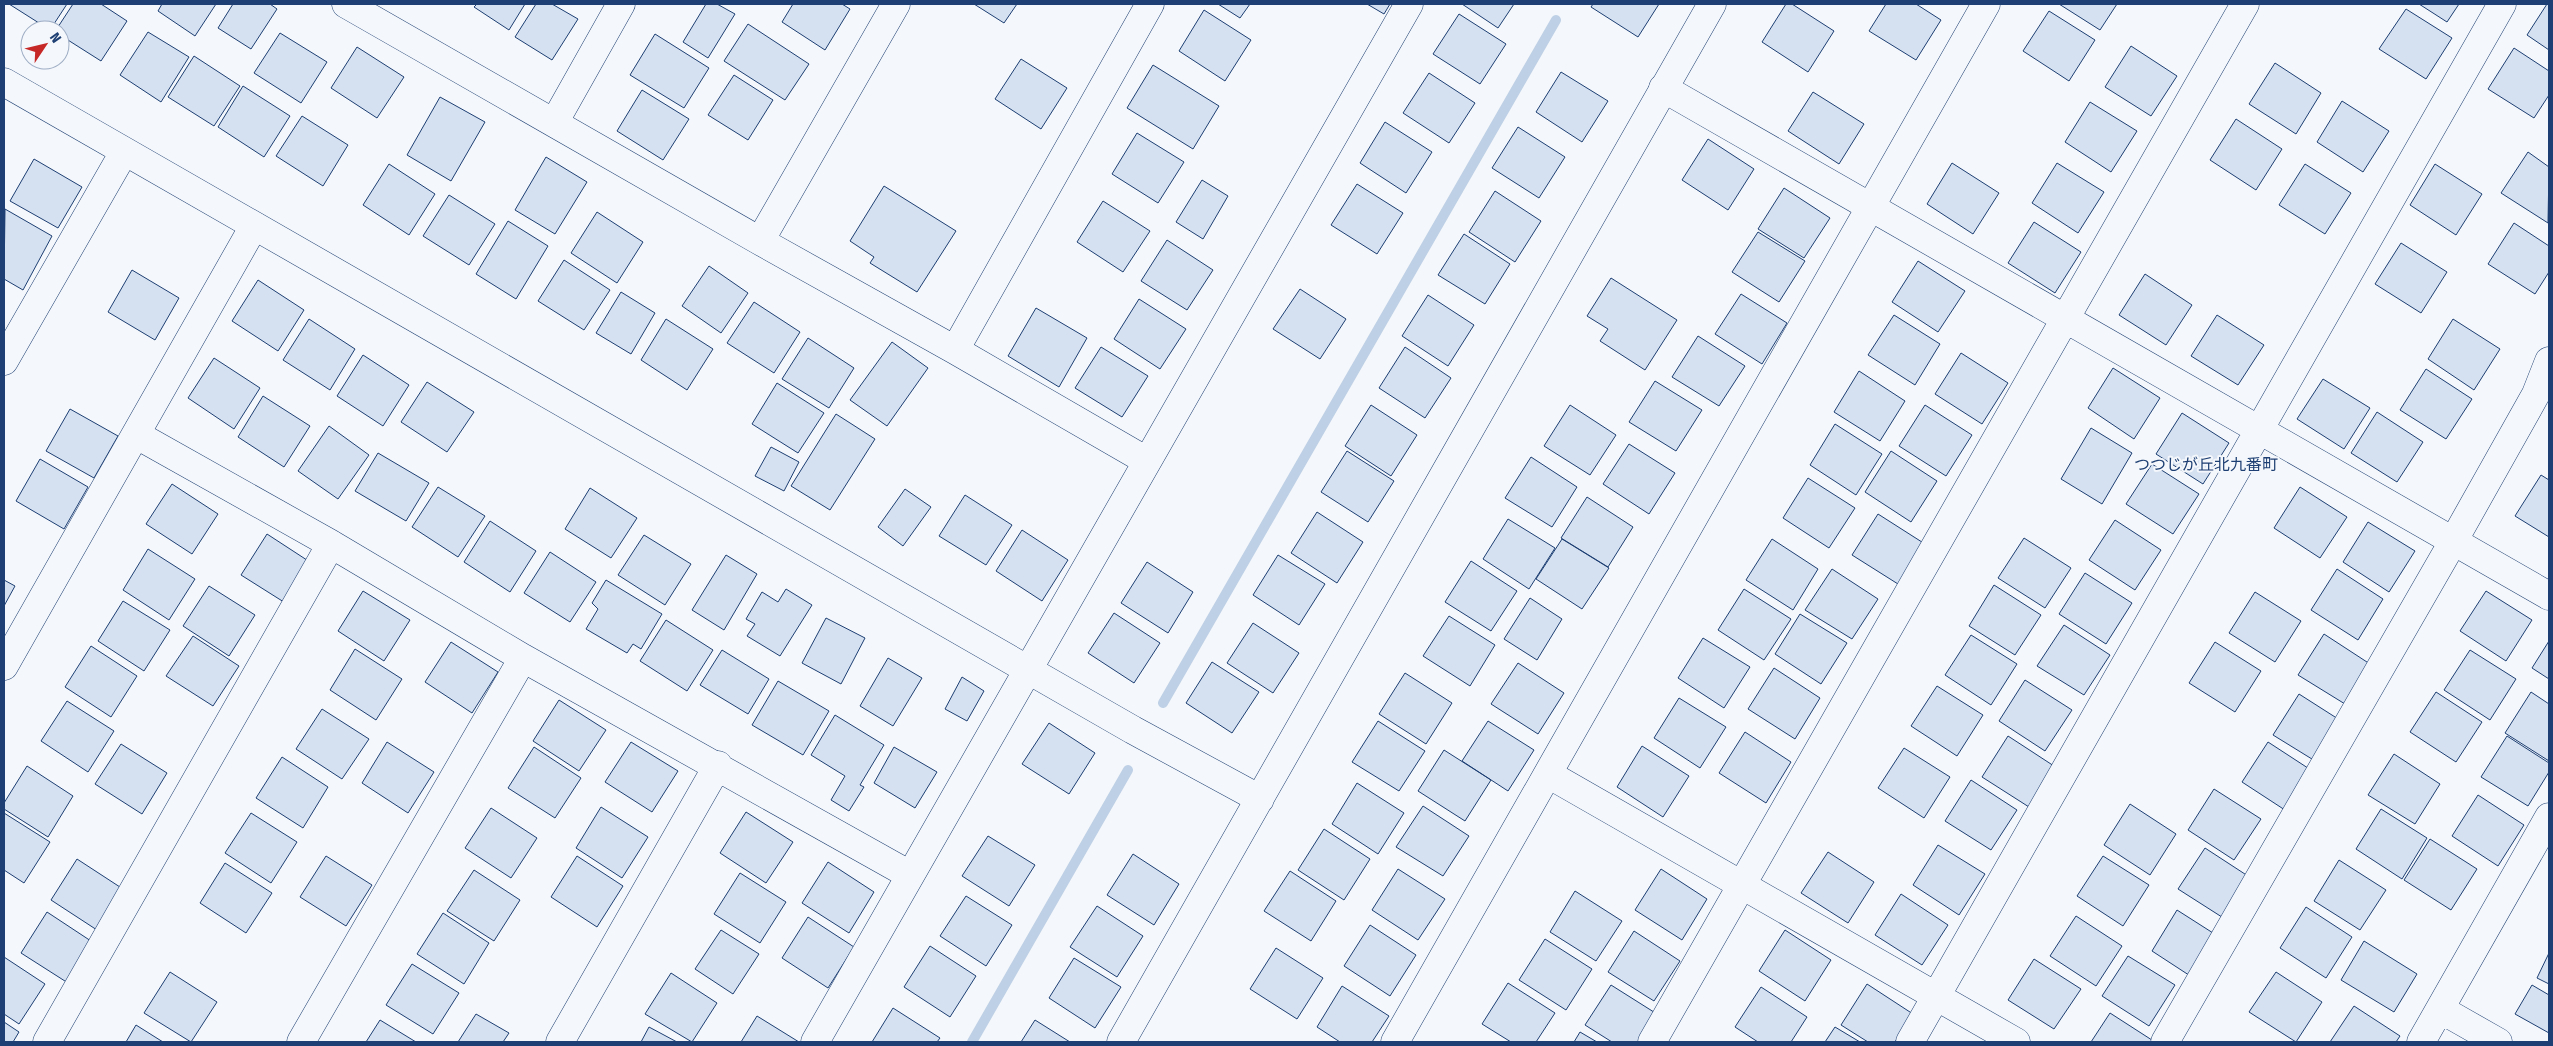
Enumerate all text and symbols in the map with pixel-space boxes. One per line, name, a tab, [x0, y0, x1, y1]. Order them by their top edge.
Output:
north arrow	[20, 20, 70, 70]
text: N	[46, 30, 65, 46]
district label: つつじが丘北九番町	[2134, 455, 2278, 474]

